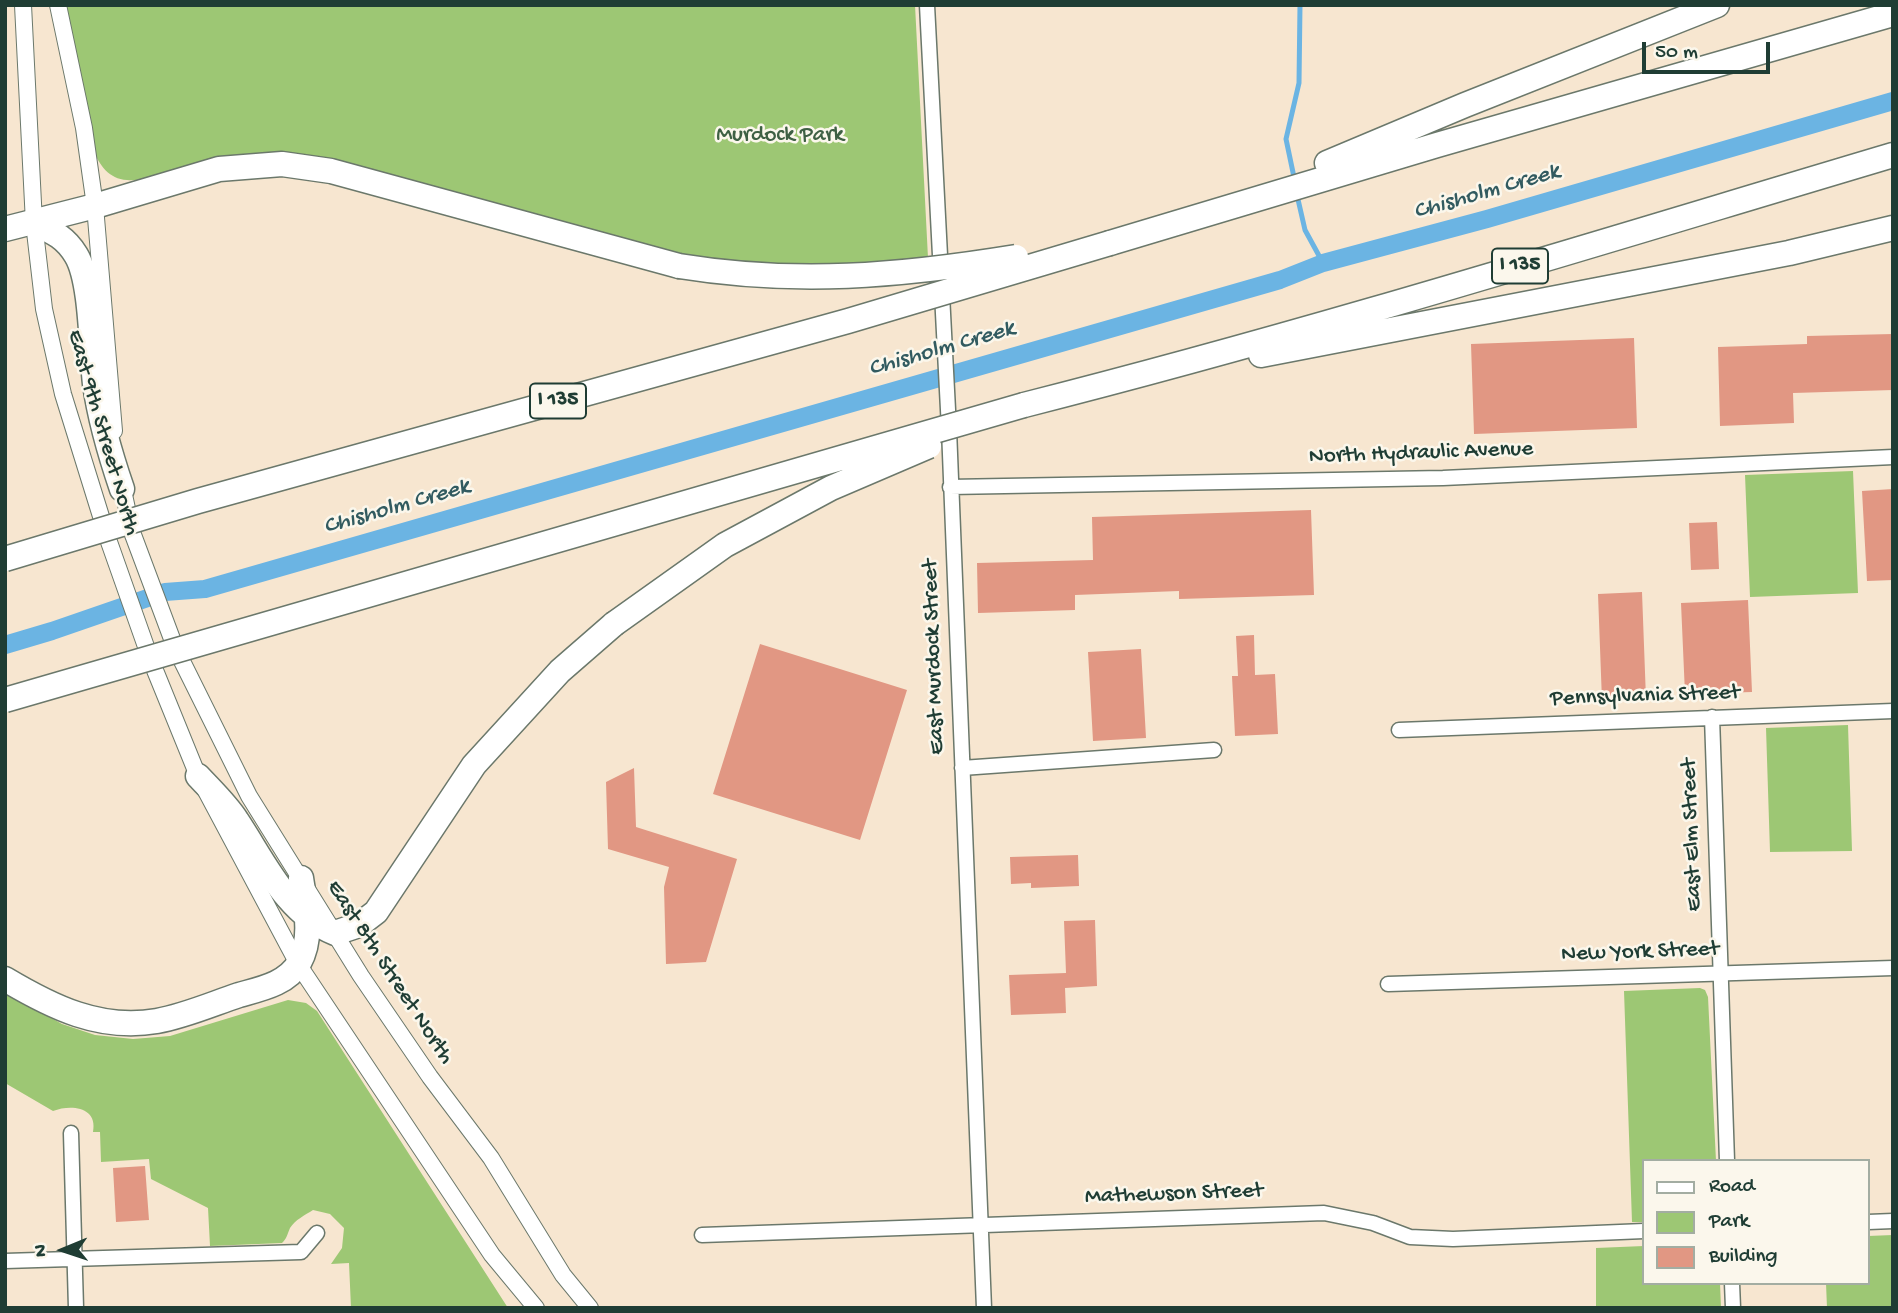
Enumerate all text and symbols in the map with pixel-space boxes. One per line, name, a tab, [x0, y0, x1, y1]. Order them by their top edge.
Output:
scale bar	[1646, 28, 1774, 72]
text: 50 m	[1655, 41, 1698, 66]
park label: Murdock Park	[716, 122, 844, 150]
water label: Chisholm Creek	[1411, 158, 1563, 228]
road number: I 135	[1492, 248, 1548, 284]
water label: Chisholm Creek	[866, 315, 1018, 385]
street label: East 9th Street North	[59, 327, 145, 539]
road number: I 135	[530, 384, 586, 418]
street label: North Hydraulic Avenue	[1308, 436, 1534, 472]
water label: Chisholm Creek	[321, 473, 473, 543]
street label: East Murdock Street	[918, 559, 952, 755]
street label: Pennsylvania Street	[1550, 680, 1740, 714]
street label: East Elm Street	[1677, 758, 1709, 912]
street label: East 8th Street North	[319, 876, 459, 1070]
street label: New York Street	[1561, 936, 1719, 970]
legend	[1643, 1159, 1870, 1285]
text: Road	[1709, 1175, 1755, 1200]
street label: Mathewson Street	[1084, 1178, 1264, 1212]
text: Park	[1709, 1210, 1749, 1235]
north arrow	[28, 1215, 98, 1285]
text: N	[30, 1244, 53, 1257]
text: Building	[1709, 1245, 1778, 1270]

